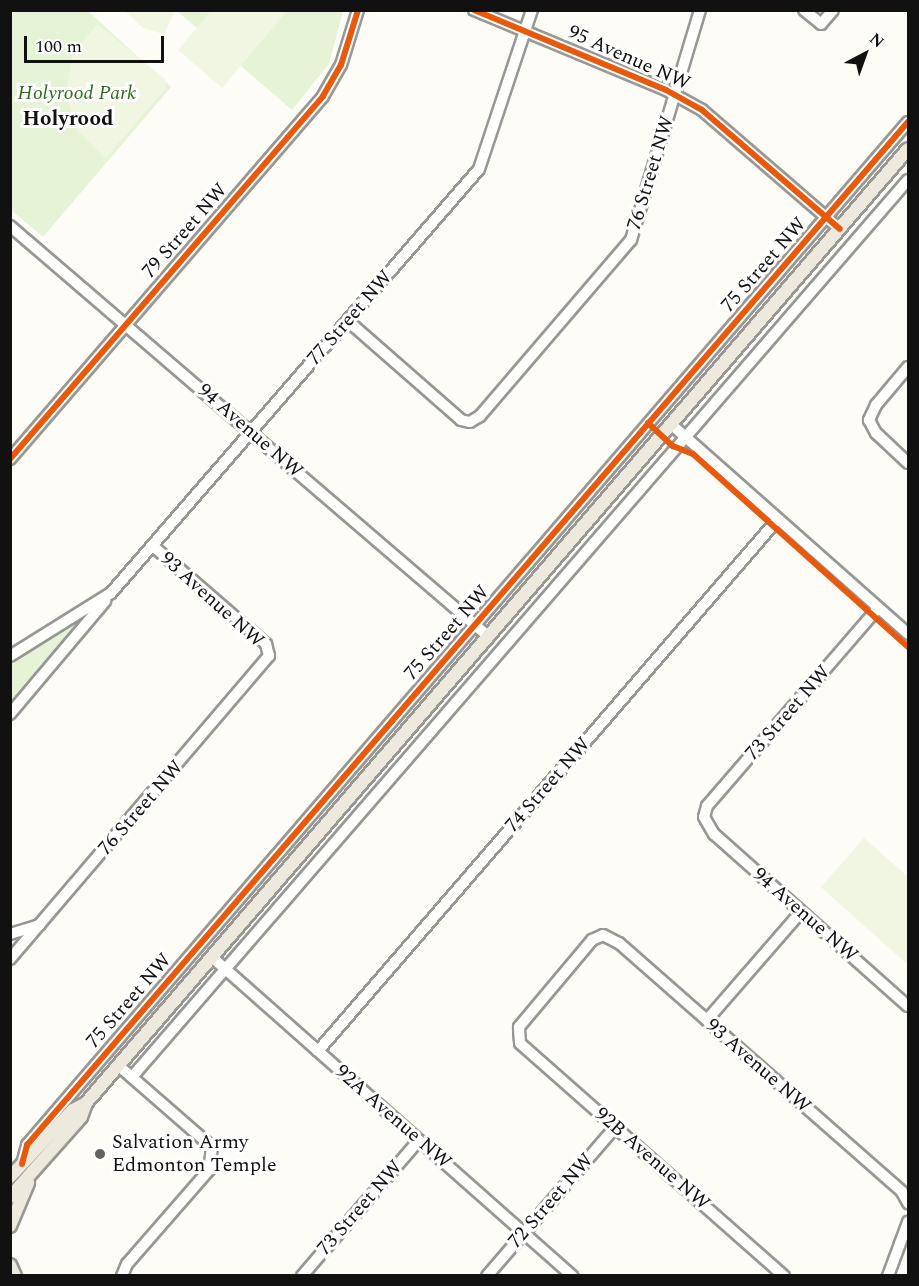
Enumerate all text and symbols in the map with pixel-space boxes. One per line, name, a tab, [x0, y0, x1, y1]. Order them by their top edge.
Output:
street label: 95 Avenue NW	[564, 20, 694, 96]
scale bar	[27, 24, 166, 62]
north arrow	[835, 24, 895, 84]
text: N	[864, 27, 890, 54]
text: 100 m	[35, 33, 82, 60]
park label: Holyrood Park	[18, 81, 136, 105]
district label: Holyrood	[23, 106, 113, 132]
street label: 76 Street NW	[622, 113, 680, 233]
street label: 79 Street NW	[137, 179, 233, 283]
street label: 75 Street NW	[716, 213, 812, 317]
street label: 77 Street NW	[302, 266, 398, 370]
street label: 94 Avenue NW	[193, 379, 307, 483]
street label: 93 Avenue NW	[155, 547, 269, 653]
street label: 75 Street NW	[399, 581, 495, 685]
street label: 73 Street NW	[740, 661, 836, 765]
street label: 74 Street NW	[500, 733, 596, 837]
street label: 76 Street NW	[93, 756, 189, 860]
street label: 94 Avenue NW	[748, 863, 862, 967]
street label: 75 Street NW	[81, 949, 177, 1053]
street label: 93 Avenue NW	[701, 1014, 815, 1118]
street label: 92A Avenue NW	[330, 1060, 456, 1174]
street label: 92B Avenue NW	[590, 1103, 714, 1215]
place label: Salvation Army Edmonton Temple	[112, 1130, 277, 1177]
marker: Salvation Army Edmonton Temple	[93, 1147, 107, 1161]
street label: 72 Street NW	[503, 1149, 599, 1253]
street label: 73 Street NW	[312, 1156, 408, 1260]

